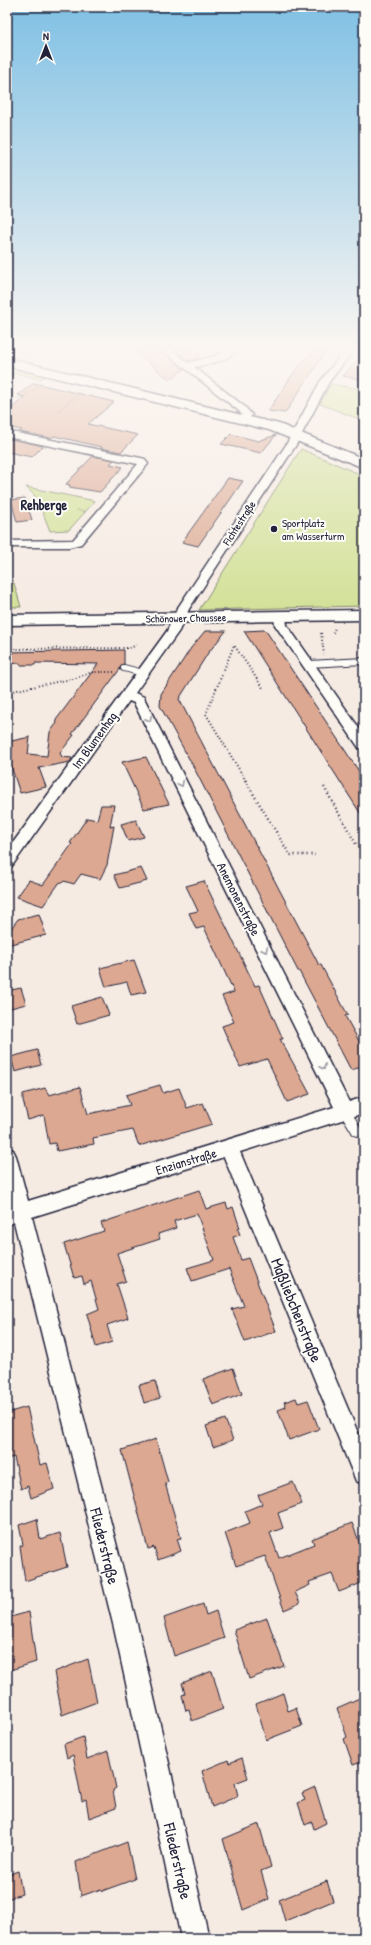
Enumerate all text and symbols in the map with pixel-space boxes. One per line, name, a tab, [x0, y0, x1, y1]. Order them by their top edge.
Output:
north arrow	[26, 26, 66, 66]
text: N	[43, 29, 49, 43]
district label: Rehberge	[21, 495, 68, 516]
street label: Fichtestraße	[219, 498, 259, 549]
place label: Sportplatz am Wasserturm	[282, 516, 345, 543]
marker: Sportplatz am Wasserturm	[269, 524, 279, 534]
street label: Schönower Chaussee	[146, 610, 227, 626]
street label: Im Blumenhag	[67, 708, 121, 772]
one-way arrow	[144, 714, 151, 722]
one-way arrow	[176, 780, 184, 787]
street label: Anemonenstraße	[213, 859, 265, 939]
one-way arrow	[260, 946, 268, 954]
one-way arrow	[318, 1062, 326, 1070]
street label: Enzianstraße	[153, 1143, 219, 1179]
street label: Maßliebchenstraße	[266, 1255, 328, 1366]
street label: Fliederstraße	[85, 1505, 125, 1587]
street label: Fliederstraße	[158, 1820, 198, 1902]

